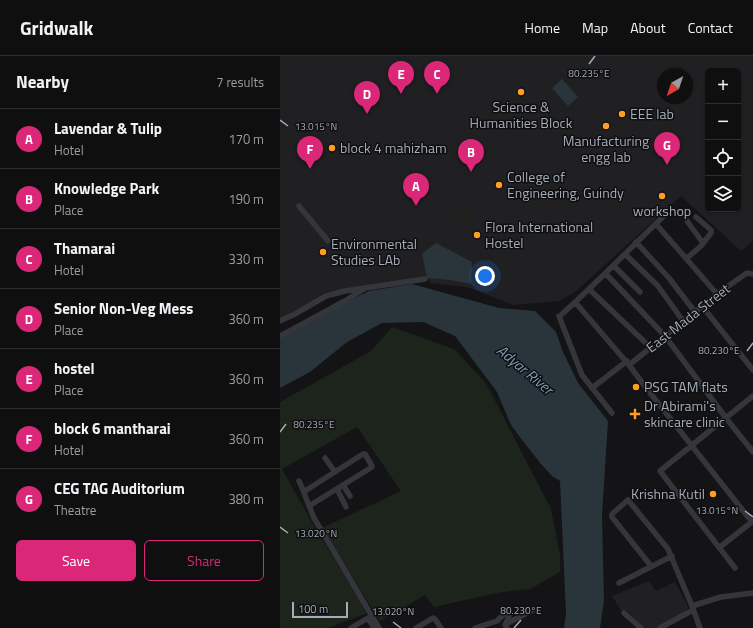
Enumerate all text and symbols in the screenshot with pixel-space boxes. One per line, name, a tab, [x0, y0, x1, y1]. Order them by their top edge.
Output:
text: Gridwalk	[20, 13, 93, 42]
text: Home	[525, 17, 560, 38]
text: Map	[582, 17, 608, 38]
text: About	[630, 17, 666, 38]
text: Contact	[688, 17, 733, 38]
pin: E	[388, 61, 414, 94]
pin: C	[424, 61, 450, 94]
text: 80.235°E	[568, 66, 610, 81]
north arrow	[657, 68, 693, 104]
map controls	[705, 68, 741, 212]
button: +	[705, 68, 741, 104]
text: Nearby	[16, 69, 69, 95]
text: 7 results	[216, 72, 264, 92]
pin: D	[354, 81, 380, 114]
marker: Science & Humanities Block	[516, 87, 526, 97]
place label: Science & Humanities Block	[470, 96, 573, 133]
place label: EEE lab	[630, 103, 674, 124]
button: −	[705, 104, 741, 140]
marker: EEE lab	[617, 109, 627, 119]
text: Lavendar & Tulip	[54, 117, 162, 140]
text: 13.015°N	[295, 119, 337, 134]
marker: Manufacturing engg lab	[601, 121, 611, 131]
text: A	[25, 129, 33, 149]
text: 170 m	[228, 129, 264, 149]
place label: Manufacturing engg lab	[563, 130, 649, 167]
pin: G	[654, 132, 680, 165]
pin: F	[297, 136, 323, 169]
place label: block 4 mahizham	[340, 137, 447, 158]
pin: B	[458, 139, 484, 172]
text: Hotel	[54, 140, 84, 160]
button: locate	[705, 140, 741, 176]
marker: block 4 mahizham	[327, 143, 337, 153]
place label: College of Engineering, Guindy	[507, 166, 624, 203]
pin: A	[403, 173, 429, 206]
button: layers	[705, 176, 741, 212]
text: Knowledge Park	[54, 177, 159, 200]
marker: College of Engineering, Guindy	[494, 180, 504, 190]
text: B	[25, 189, 33, 209]
text: 190 m	[228, 189, 264, 209]
marker: workshop	[657, 191, 667, 201]
text: Place	[54, 200, 83, 220]
place label: workshop	[633, 200, 691, 221]
place label: Flora International Hostel	[485, 216, 593, 253]
marker: Flora International Hostel	[472, 230, 482, 240]
place label: Environmental Studies LAb	[331, 233, 417, 270]
text: Thamarai	[54, 237, 115, 260]
marker: Environmental Studies LAb	[318, 247, 328, 257]
text: C	[25, 249, 33, 269]
text: 330 m	[228, 249, 264, 269]
text: Hotel	[54, 260, 84, 280]
your location	[475, 266, 495, 286]
street label: East Mada Street	[641, 278, 734, 357]
text: Senior Non-Veg Mess	[54, 297, 193, 320]
text: D	[25, 309, 33, 329]
text: 360 m	[228, 309, 264, 329]
text: Place	[54, 320, 83, 340]
water label: Adyar River	[492, 339, 560, 402]
text: 80.230°E	[698, 343, 740, 358]
text: hostel	[54, 357, 95, 380]
text: E	[25, 369, 33, 389]
text: 360 m	[228, 369, 264, 389]
place label: PSG TAM flats	[644, 376, 728, 397]
text: Place	[54, 380, 83, 400]
marker: PSG TAM flats	[631, 382, 641, 392]
place label: Dr Abirami's skincare clinic	[644, 395, 725, 432]
marker: Dr Abirami's skincare clinic	[629, 408, 641, 420]
text: block 6 mantharai	[54, 417, 171, 440]
text: 80.235°E	[293, 417, 335, 432]
text: F	[26, 429, 32, 449]
text: 360 m	[228, 429, 264, 449]
text: Hotel	[54, 440, 84, 460]
text: CEG TAG Auditorium	[54, 477, 185, 500]
place label: Krishna Kutil	[631, 483, 705, 504]
text: G	[25, 489, 33, 509]
text: 380 m	[228, 489, 264, 509]
marker: Krishna Kutil	[708, 489, 718, 499]
text: Theatre	[54, 500, 96, 520]
text: 13.015°N	[696, 503, 738, 518]
text: 13.020°N	[295, 526, 337, 541]
button: Save	[16, 540, 136, 581]
button: Share	[144, 540, 264, 581]
scale bar	[292, 600, 348, 619]
text: 100 m	[298, 601, 328, 617]
text: 80.230°E	[500, 603, 542, 618]
text: 13.020°N	[372, 604, 414, 619]

